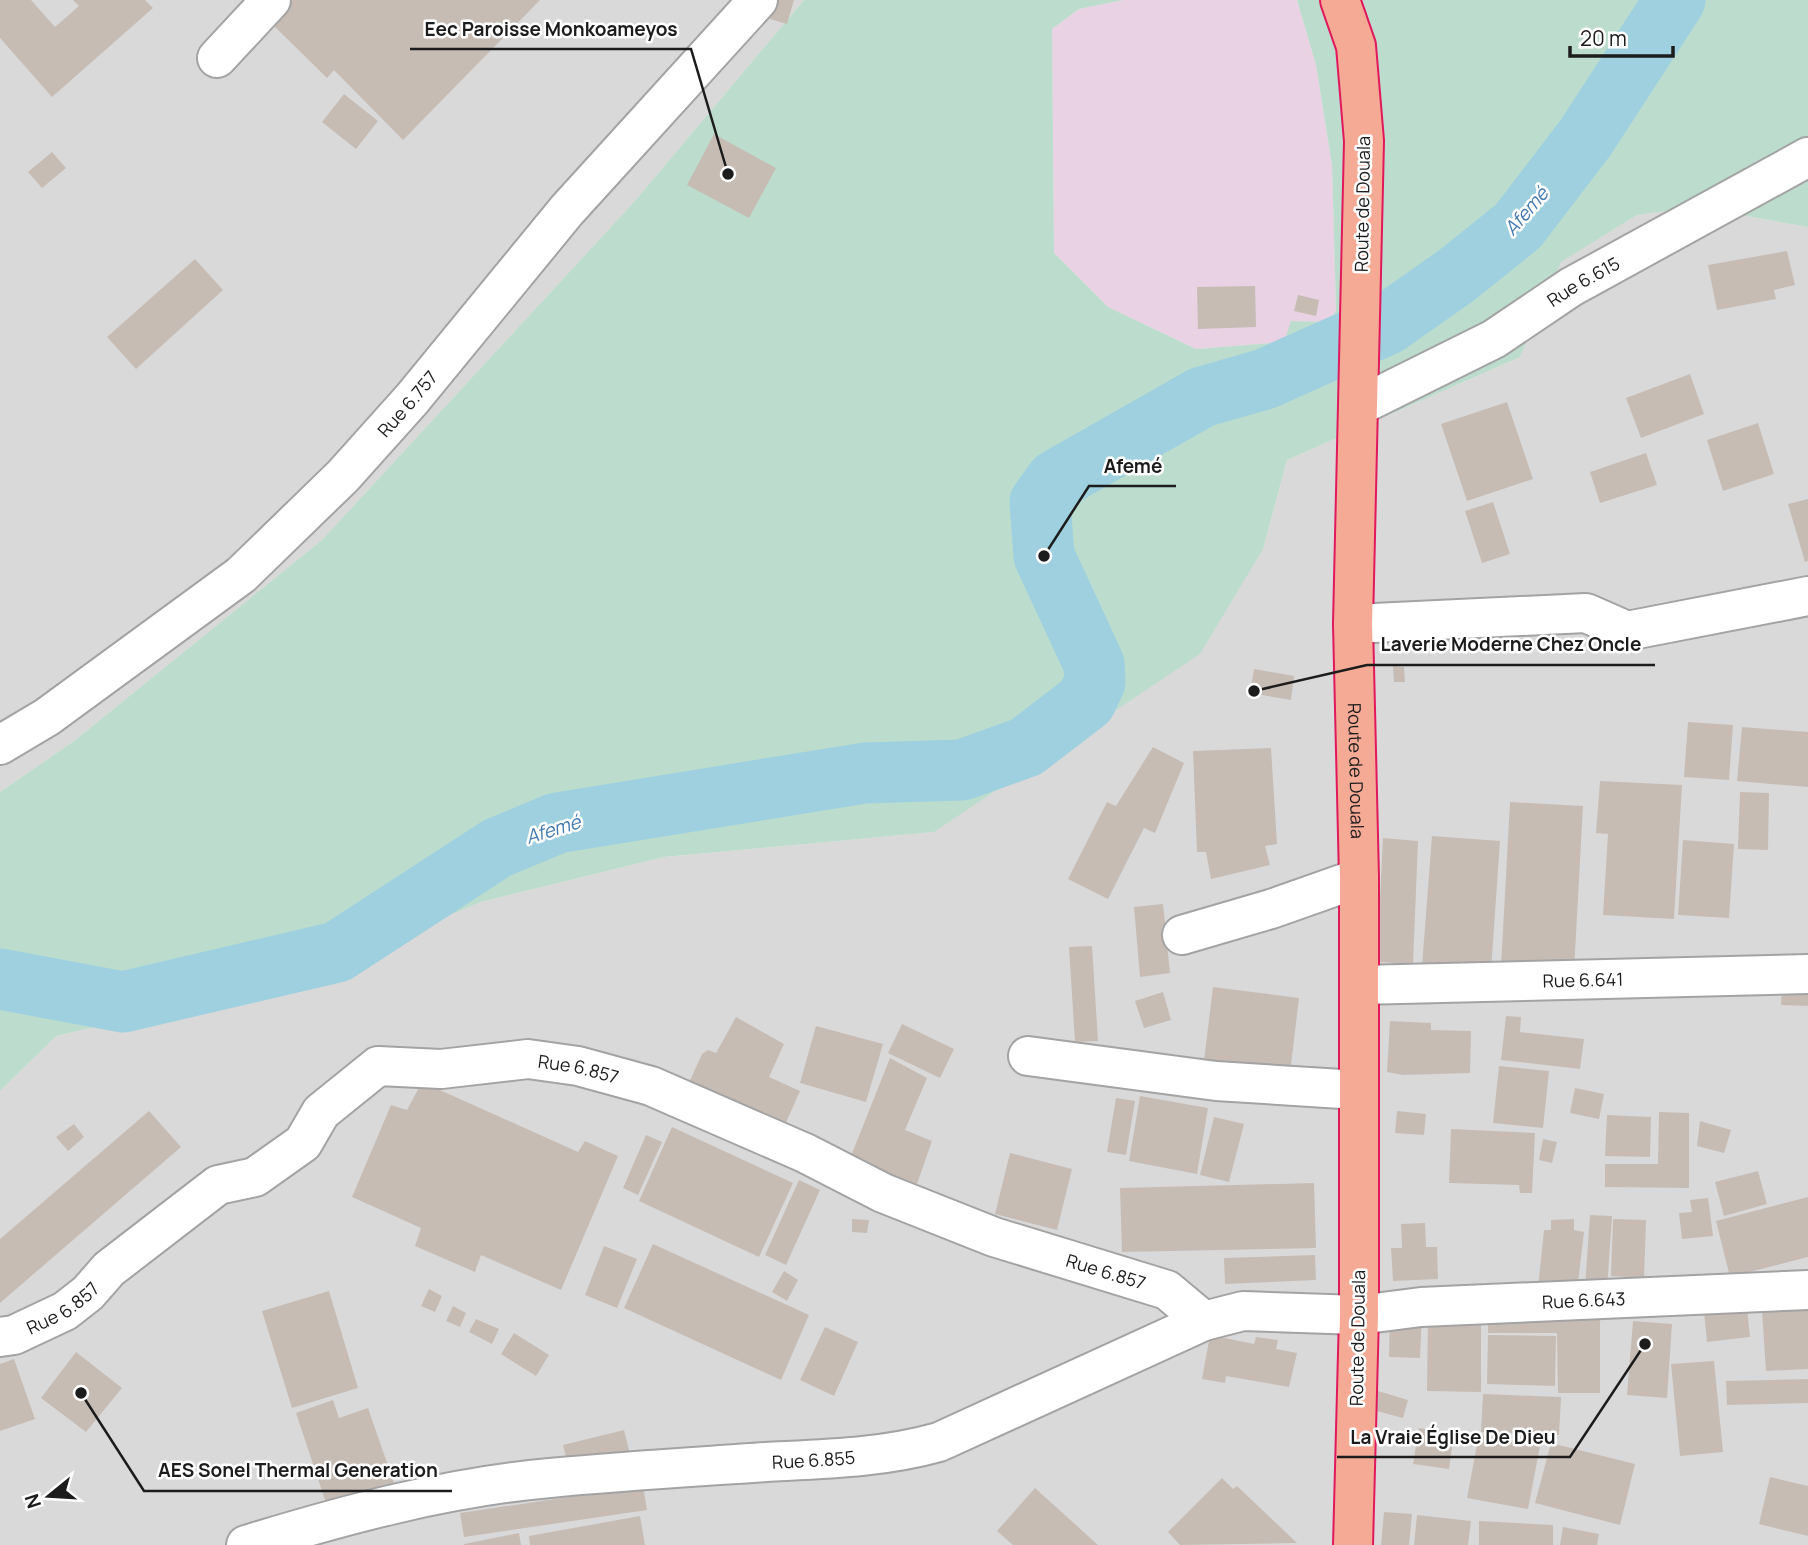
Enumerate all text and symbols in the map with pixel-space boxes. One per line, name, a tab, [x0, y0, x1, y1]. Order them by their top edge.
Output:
callout: Eec Paroisse Monkoameyos	[410, 9, 691, 49]
scale bar	[1570, 14, 1673, 58]
text: Eec Paroisse Monkoameyos	[424, 16, 678, 42]
text: 20 m	[1580, 24, 1627, 52]
street label: Route de Douala	[1349, 136, 1375, 272]
water label: Afemé	[1498, 180, 1555, 241]
street label: Rue 6.615	[1542, 251, 1624, 312]
street label: Rue 6.757	[372, 365, 443, 442]
callout: Afemé	[1089, 446, 1176, 486]
text: Afemé	[1104, 453, 1162, 479]
callout: Laverie Moderne Chez Oncle	[1367, 625, 1655, 665]
text: Laverie Moderne Chez Oncle	[1381, 631, 1641, 657]
street label: Route de Douala	[1343, 702, 1370, 839]
water label: Afemé	[522, 808, 585, 850]
street label: Rue 6.641	[1542, 967, 1624, 992]
street label: Rue 6.857	[537, 1049, 621, 1089]
street label: Rue 6.857	[1063, 1248, 1149, 1295]
street label: Route de Douala	[1344, 1270, 1370, 1406]
street label: Rue 6.857	[22, 1277, 104, 1340]
street label: Rue 6.643	[1541, 1286, 1626, 1314]
callout: La Vraie Église De Dieu	[1337, 1417, 1570, 1457]
text: La Vraie Église De Dieu	[1350, 1424, 1556, 1450]
street label: Rue 6.855	[771, 1445, 856, 1474]
callout: AES Sonel Thermal Generation	[144, 1451, 452, 1491]
text: AES Sonel Thermal Generation	[158, 1457, 438, 1483]
north arrow	[14, 1461, 84, 1531]
text: N	[18, 1491, 47, 1512]

